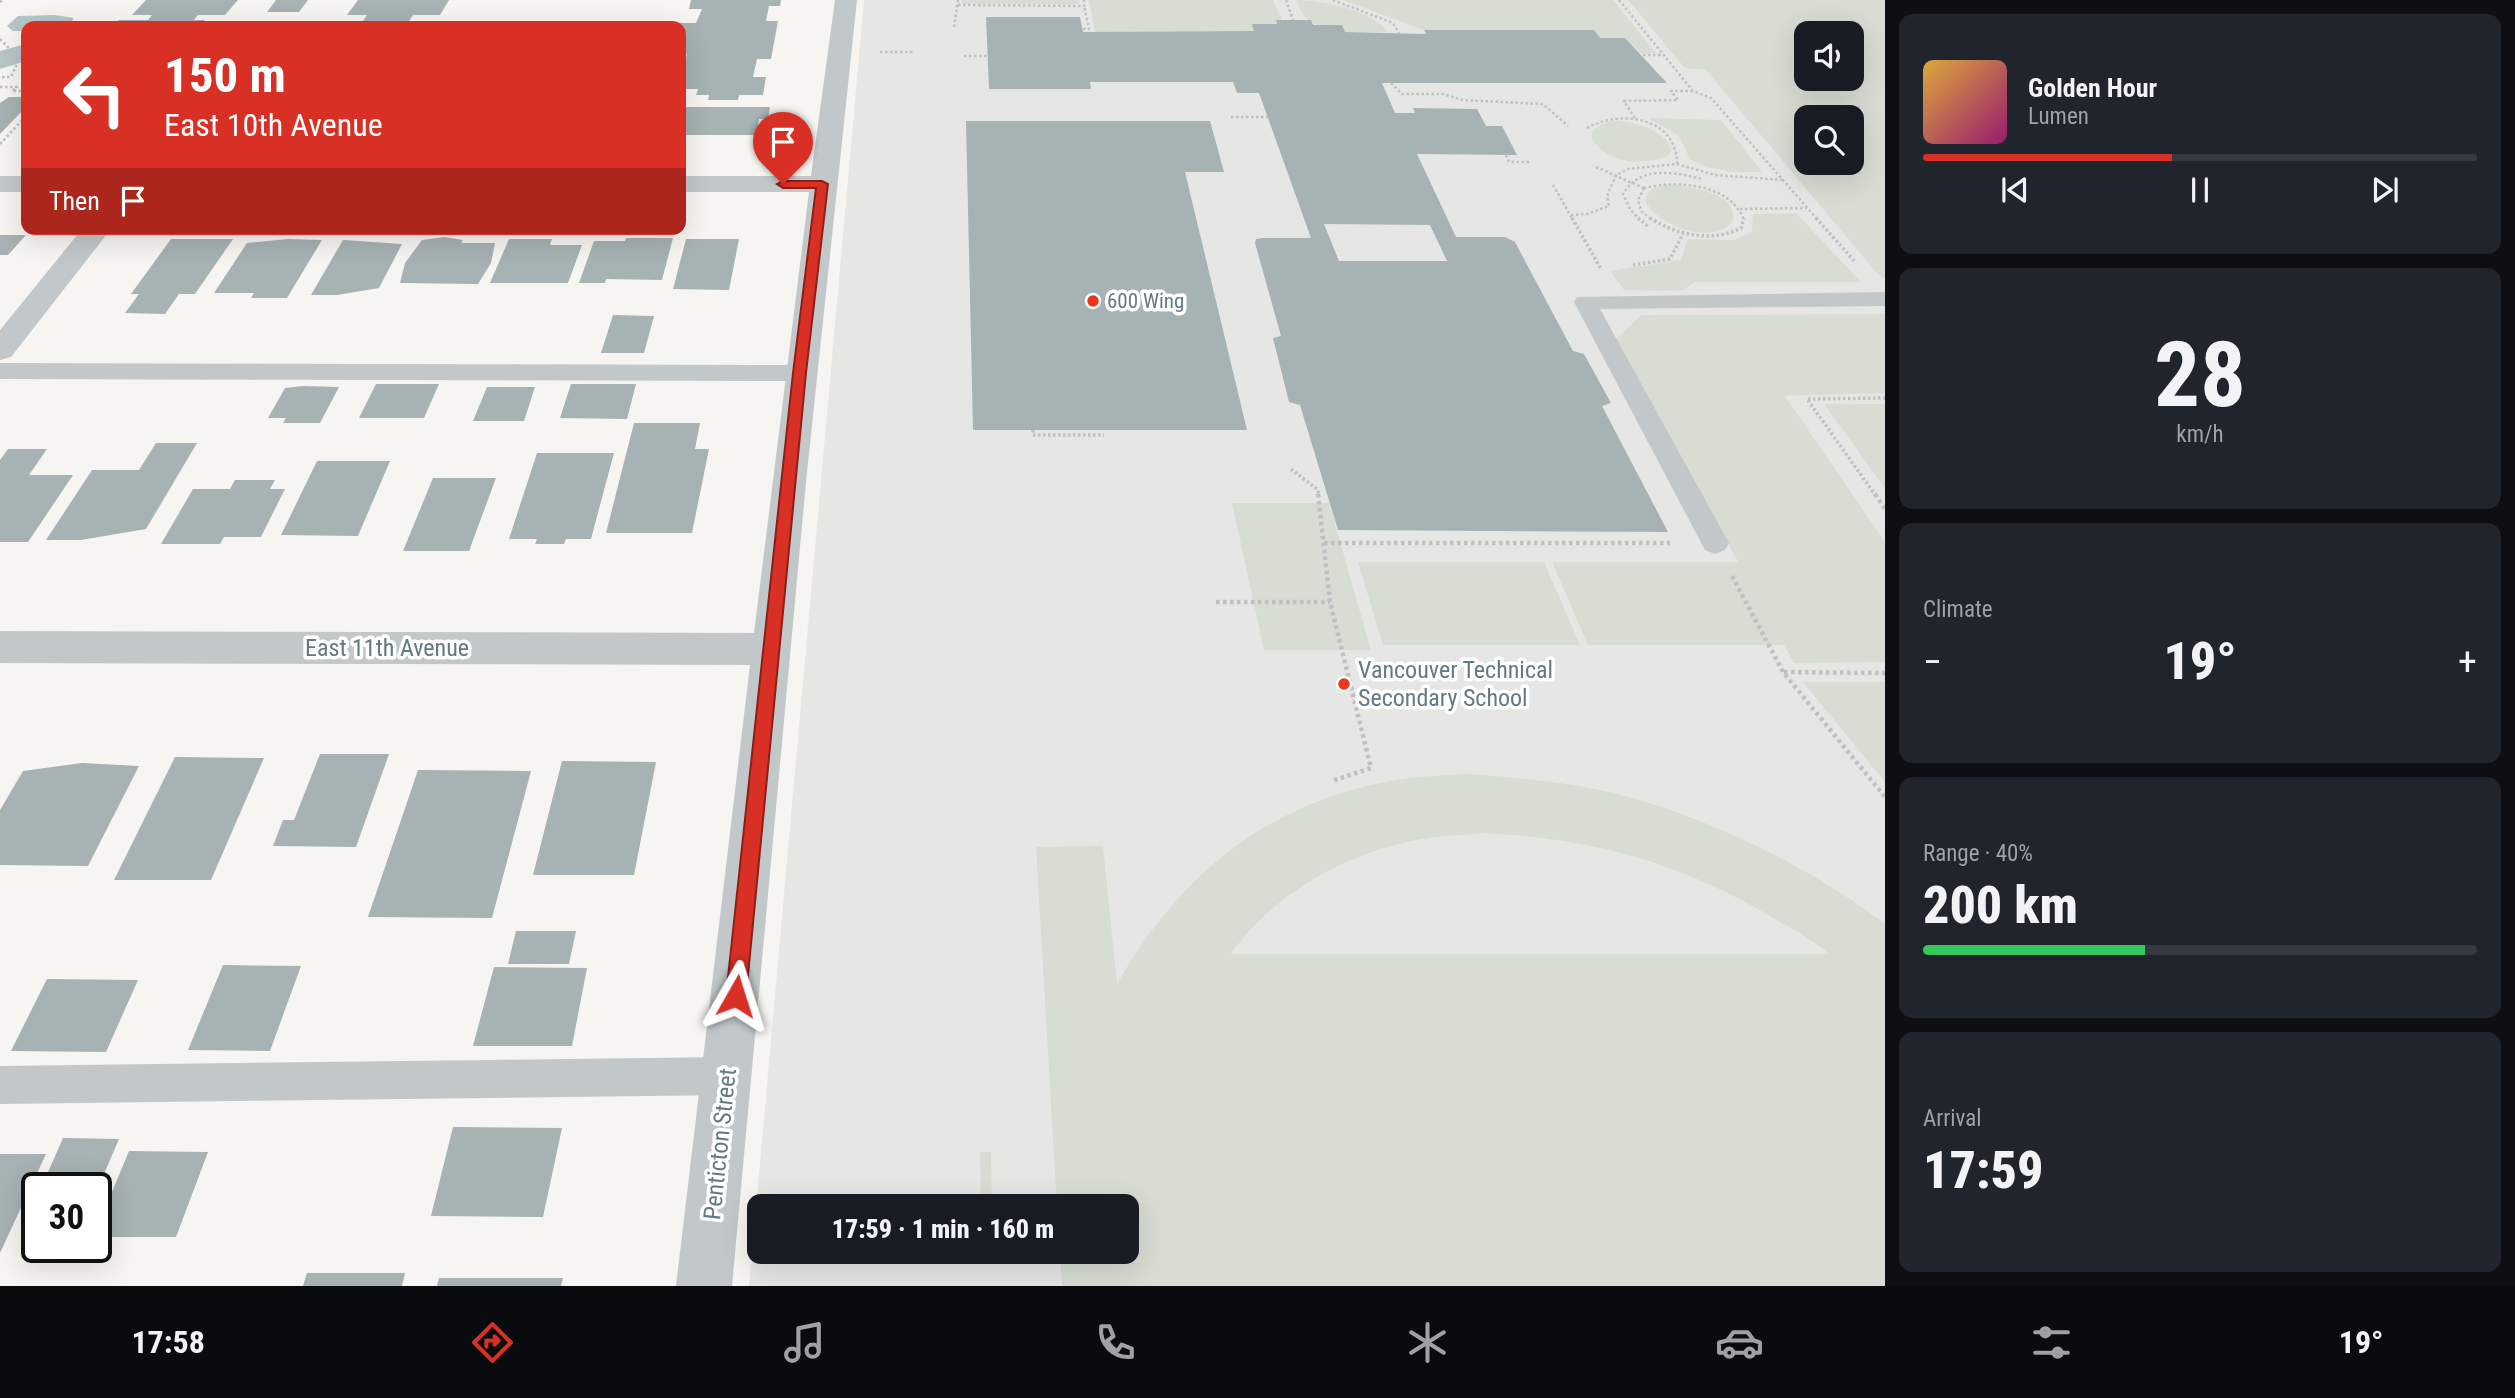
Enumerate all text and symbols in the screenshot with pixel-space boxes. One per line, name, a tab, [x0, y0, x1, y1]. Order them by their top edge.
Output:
map controls	[1794, 21, 1864, 175]
button: sound	[1794, 21, 1864, 91]
text: 150 m	[164, 47, 286, 104]
icon: left	[49, 49, 140, 140]
text: Golden Hour	[2028, 73, 2157, 103]
text: Lumen	[2028, 103, 2089, 130]
button: search	[1794, 105, 1864, 175]
text: East 10th Avenue	[164, 106, 383, 144]
pin	[753, 112, 813, 184]
icon: arrive	[764, 123, 802, 161]
icon: previous	[1996, 171, 2034, 209]
icon: pause	[2181, 171, 2219, 209]
icon: next	[2366, 171, 2404, 209]
icon: arrive	[114, 182, 152, 220]
text: Then	[49, 186, 100, 216]
place label: 600 Wing	[1107, 289, 1184, 313]
marker: 600 Wing	[1085, 293, 1101, 309]
text: 28	[2154, 322, 2246, 428]
text: km/h	[2176, 421, 2224, 448]
text: Climate	[1923, 596, 1993, 623]
text: 19°	[2163, 631, 2237, 692]
street label: East 11th Avenue	[305, 634, 469, 662]
text: −	[1923, 640, 1942, 684]
text: +	[2458, 640, 2477, 684]
place label: Vancouver Technical Secondary School	[1358, 656, 1553, 712]
marker: Vancouver Technical Secondary School	[1336, 676, 1352, 692]
text: Range · 40%	[1923, 840, 2033, 867]
text: 200 km	[1923, 875, 2078, 936]
position arrow	[699, 959, 773, 1033]
street label: Penticton Street	[698, 1067, 742, 1221]
text: Arrival	[1923, 1105, 1982, 1132]
text: 17:59	[1923, 1140, 2043, 1201]
speed limit sign: 30	[21, 1172, 112, 1263]
text: 17:59 · 1 min · 160 m	[832, 1214, 1054, 1244]
icon: directions	[468, 1318, 517, 1367]
icon: music	[780, 1318, 829, 1367]
icon: phone	[1091, 1318, 1140, 1367]
icon: climate	[1403, 1318, 1452, 1367]
icon: car	[1715, 1318, 1764, 1367]
icon: filters	[2027, 1318, 2076, 1367]
text: 17:58	[131, 1323, 205, 1361]
text: 19°	[2339, 1323, 2384, 1361]

